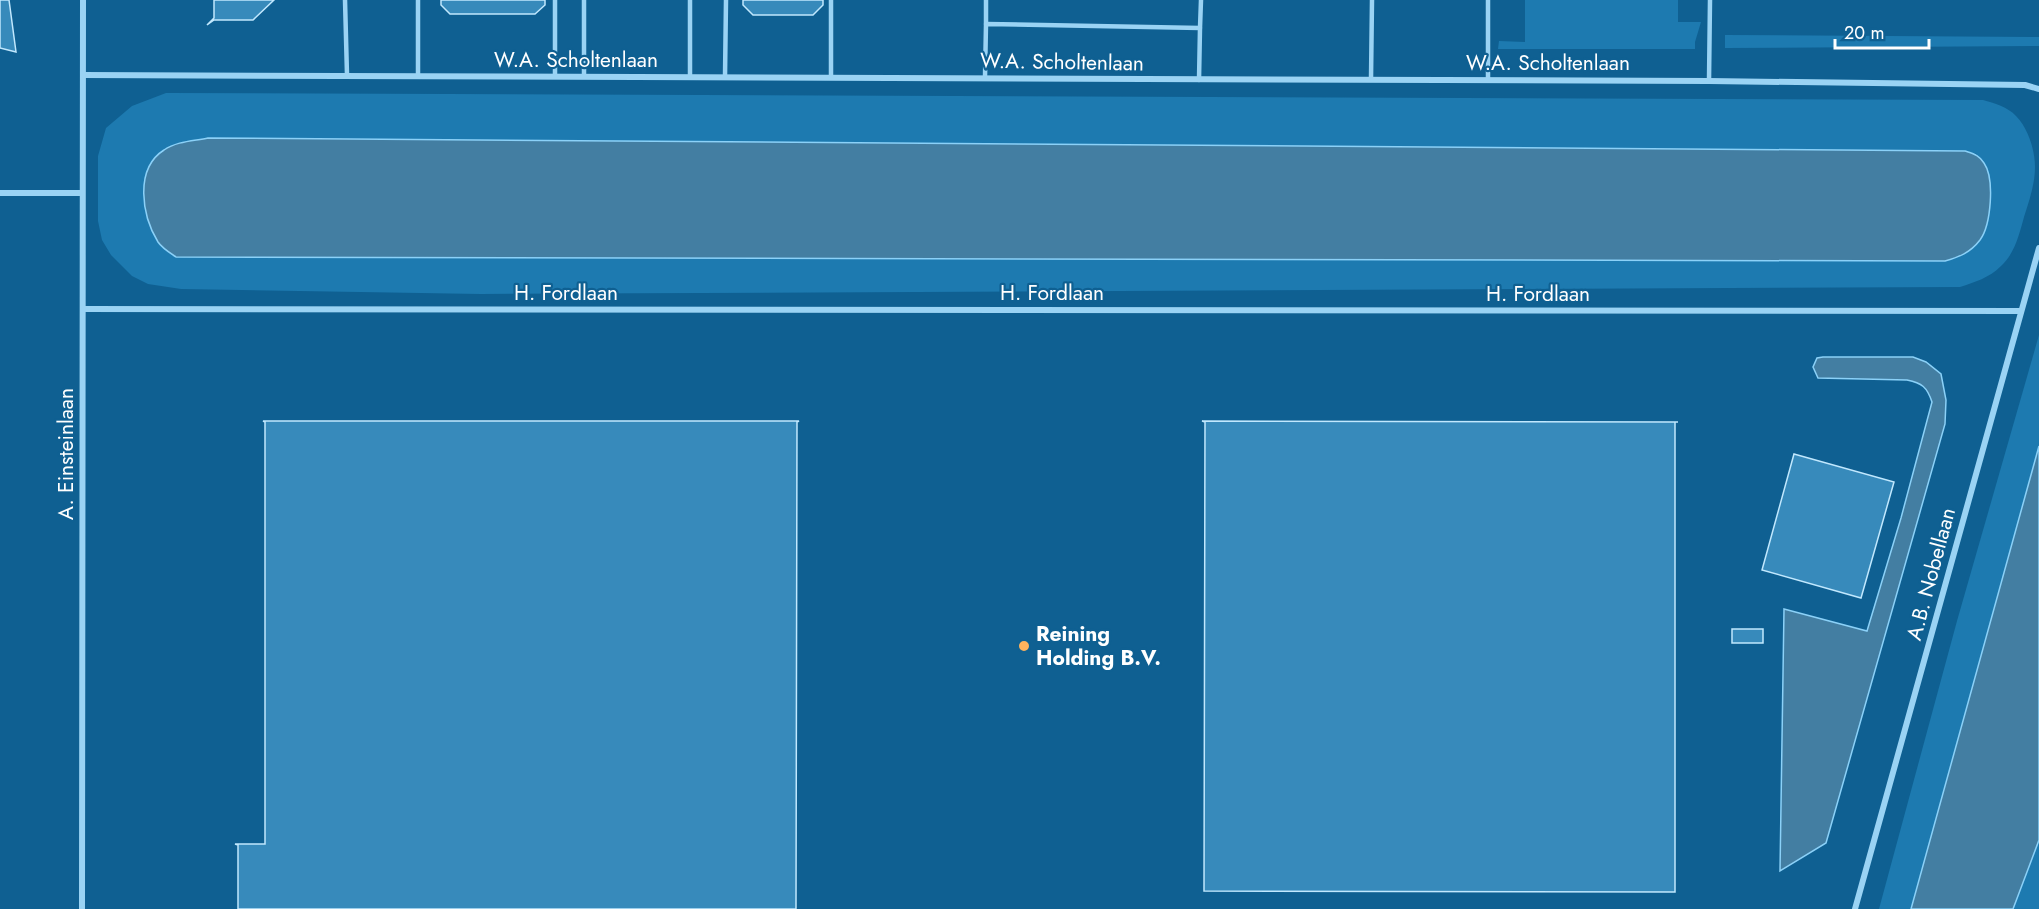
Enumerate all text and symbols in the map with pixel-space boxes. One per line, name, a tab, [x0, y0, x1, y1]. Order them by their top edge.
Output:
scale bar	[1835, 12, 1930, 50]
text: 20 m	[1844, 20, 1884, 46]
street label: W.A. Scholtenlaan	[494, 45, 658, 75]
street label: W.A. Scholtenlaan	[980, 46, 1144, 78]
street label: W.A. Scholtenlaan	[1466, 48, 1630, 78]
street label: H. Fordlaan	[514, 278, 618, 308]
street label: H. Fordlaan	[1000, 278, 1104, 308]
street label: H. Fordlaan	[1486, 279, 1590, 309]
street label: A. Einsteinlaan	[51, 388, 81, 520]
street label: A.B. Nobellaan	[1899, 504, 1963, 644]
place label: Reining Holding B.V.	[1036, 619, 1161, 673]
marker: Reining Holding B.V.	[1017, 639, 1031, 653]

